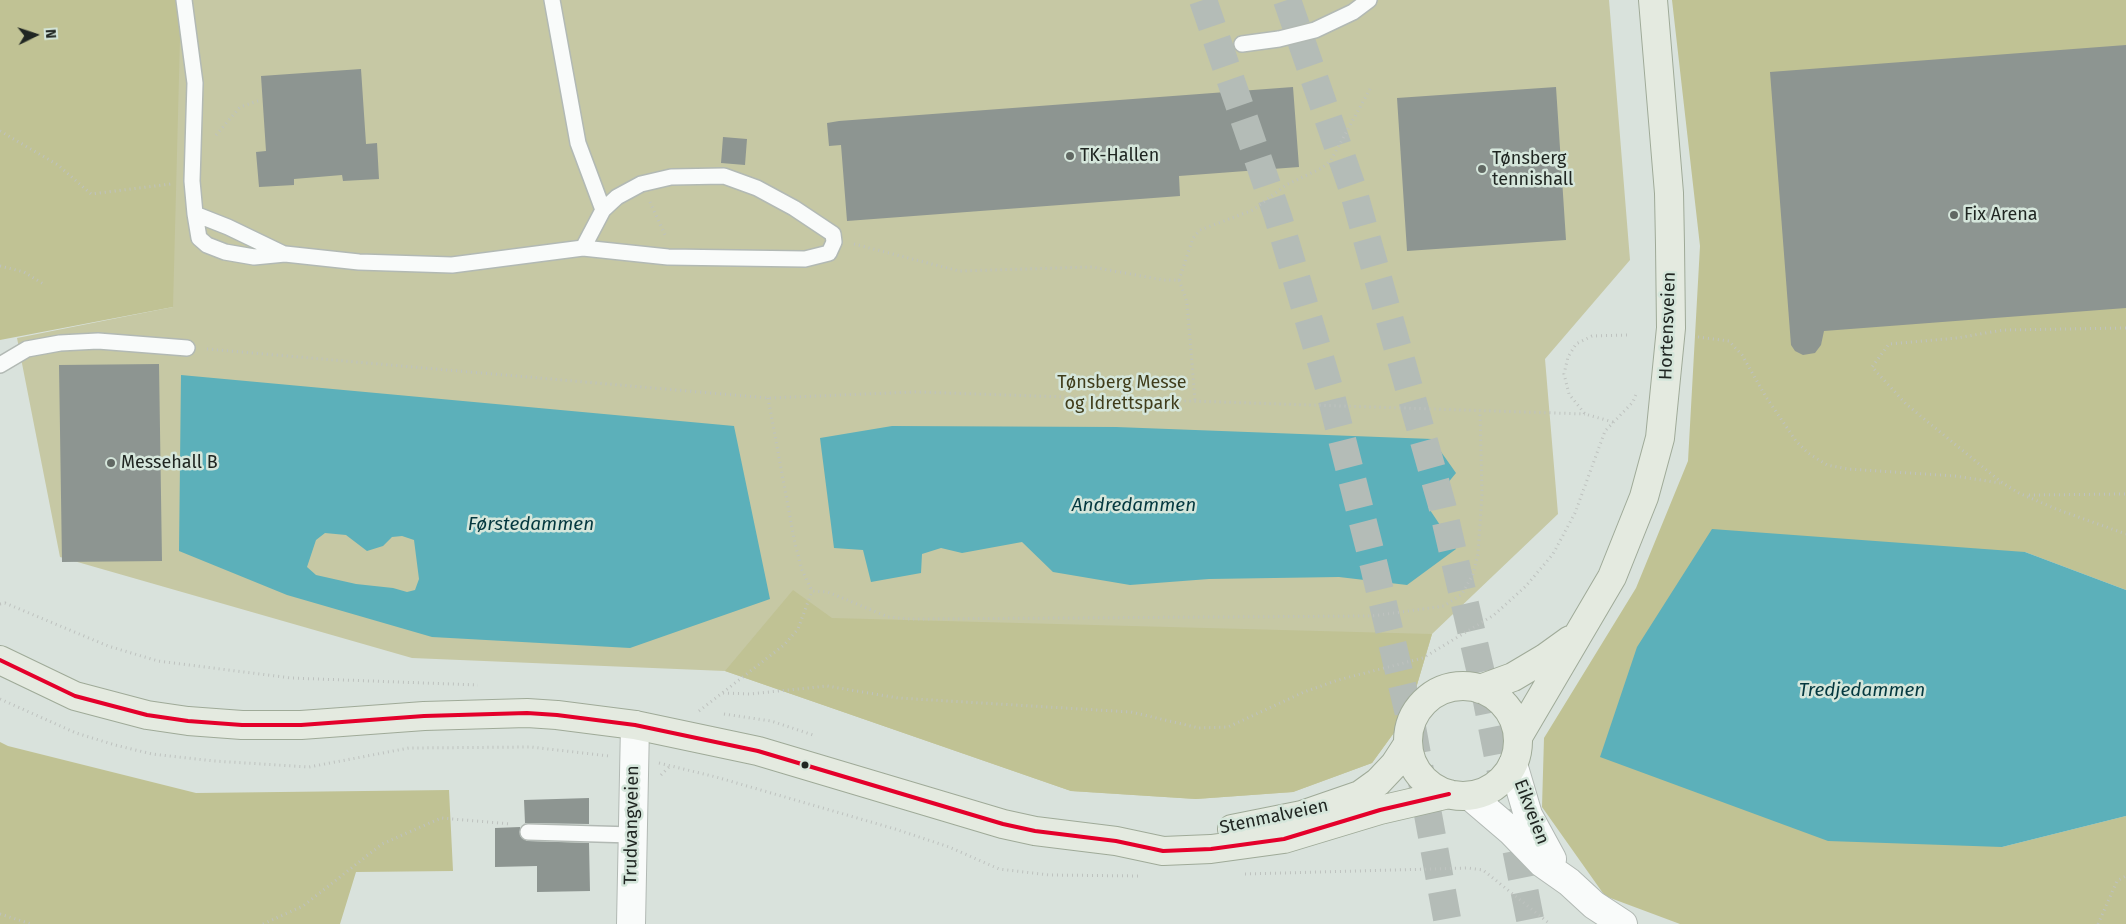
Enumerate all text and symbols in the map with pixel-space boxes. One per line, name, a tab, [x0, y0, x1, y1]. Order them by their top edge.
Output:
north arrow	[10, 10, 60, 60]
text: N	[42, 29, 59, 39]
place label: TK-Hallen	[1080, 145, 1159, 167]
place label: Tønsberg tennishall	[1492, 148, 1573, 190]
marker: TK-Hallen	[1064, 150, 1076, 162]
marker: Tønsberg tennishall	[1476, 163, 1488, 175]
place label: Fix Arena	[1964, 204, 2038, 226]
marker: Fix Arena	[1948, 209, 1960, 221]
street label: Hortensveien	[1655, 271, 1681, 381]
park label: Tønsberg Messe og Idrettspark	[1057, 372, 1187, 414]
place label: Messehall B	[121, 452, 218, 474]
marker: Messehall B	[105, 457, 117, 469]
water label: Andredammen	[1072, 495, 1196, 517]
water label: Førstedammen	[468, 514, 594, 536]
water label: Tredjedammen	[1799, 680, 1925, 702]
unlabelled marker	[800, 760, 810, 770]
street label: Trudvangveien	[620, 765, 644, 885]
street label: Eikveien	[1509, 776, 1553, 848]
street label: Stenmalveien	[1218, 795, 1330, 839]

